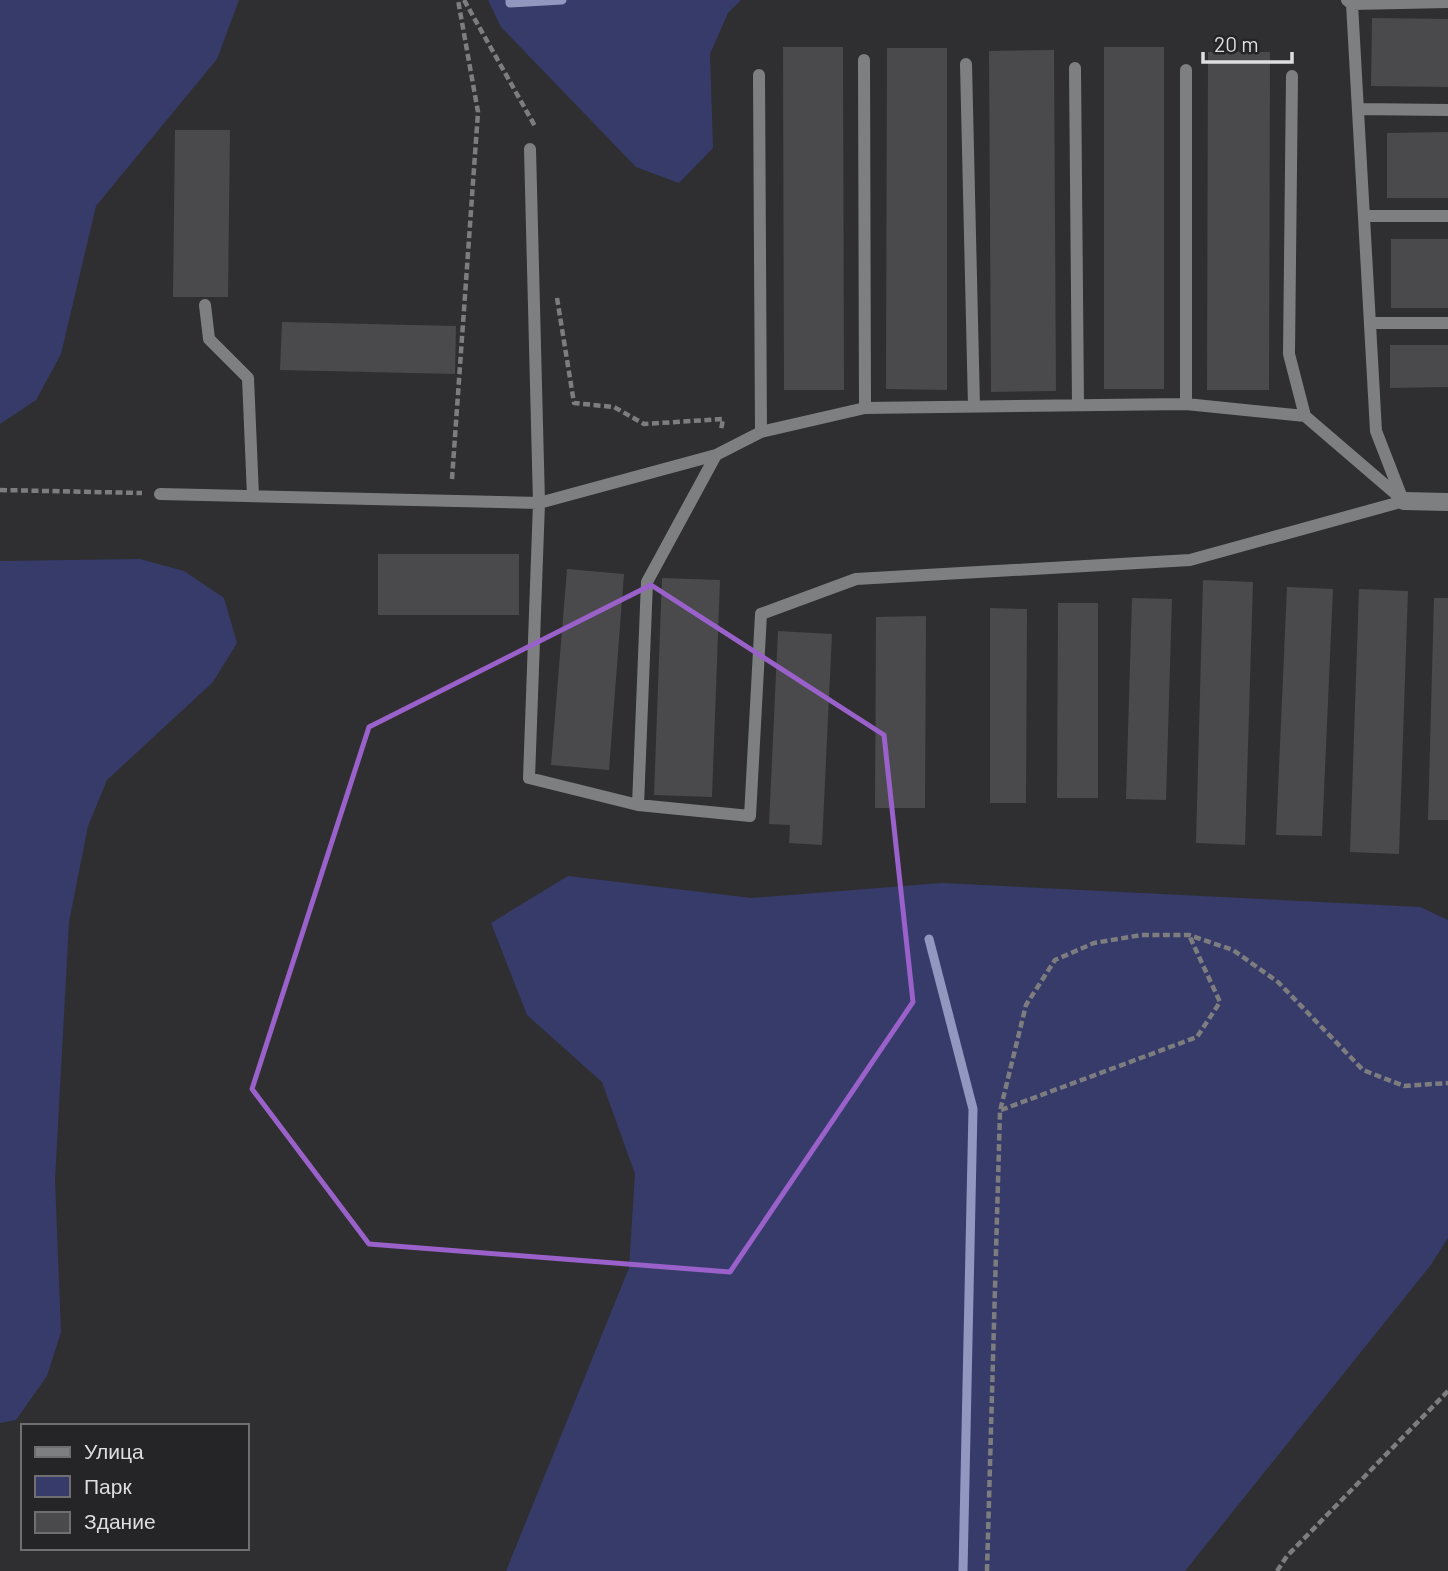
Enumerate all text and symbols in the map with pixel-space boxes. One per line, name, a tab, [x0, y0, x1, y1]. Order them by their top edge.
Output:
scale bar	[1203, 21, 1292, 65]
text: 20 m	[1214, 31, 1259, 56]
legend	[21, 1424, 248, 1550]
text: Улица	[84, 1438, 144, 1463]
text: Парк	[84, 1473, 132, 1498]
text: Здание	[84, 1508, 156, 1533]

